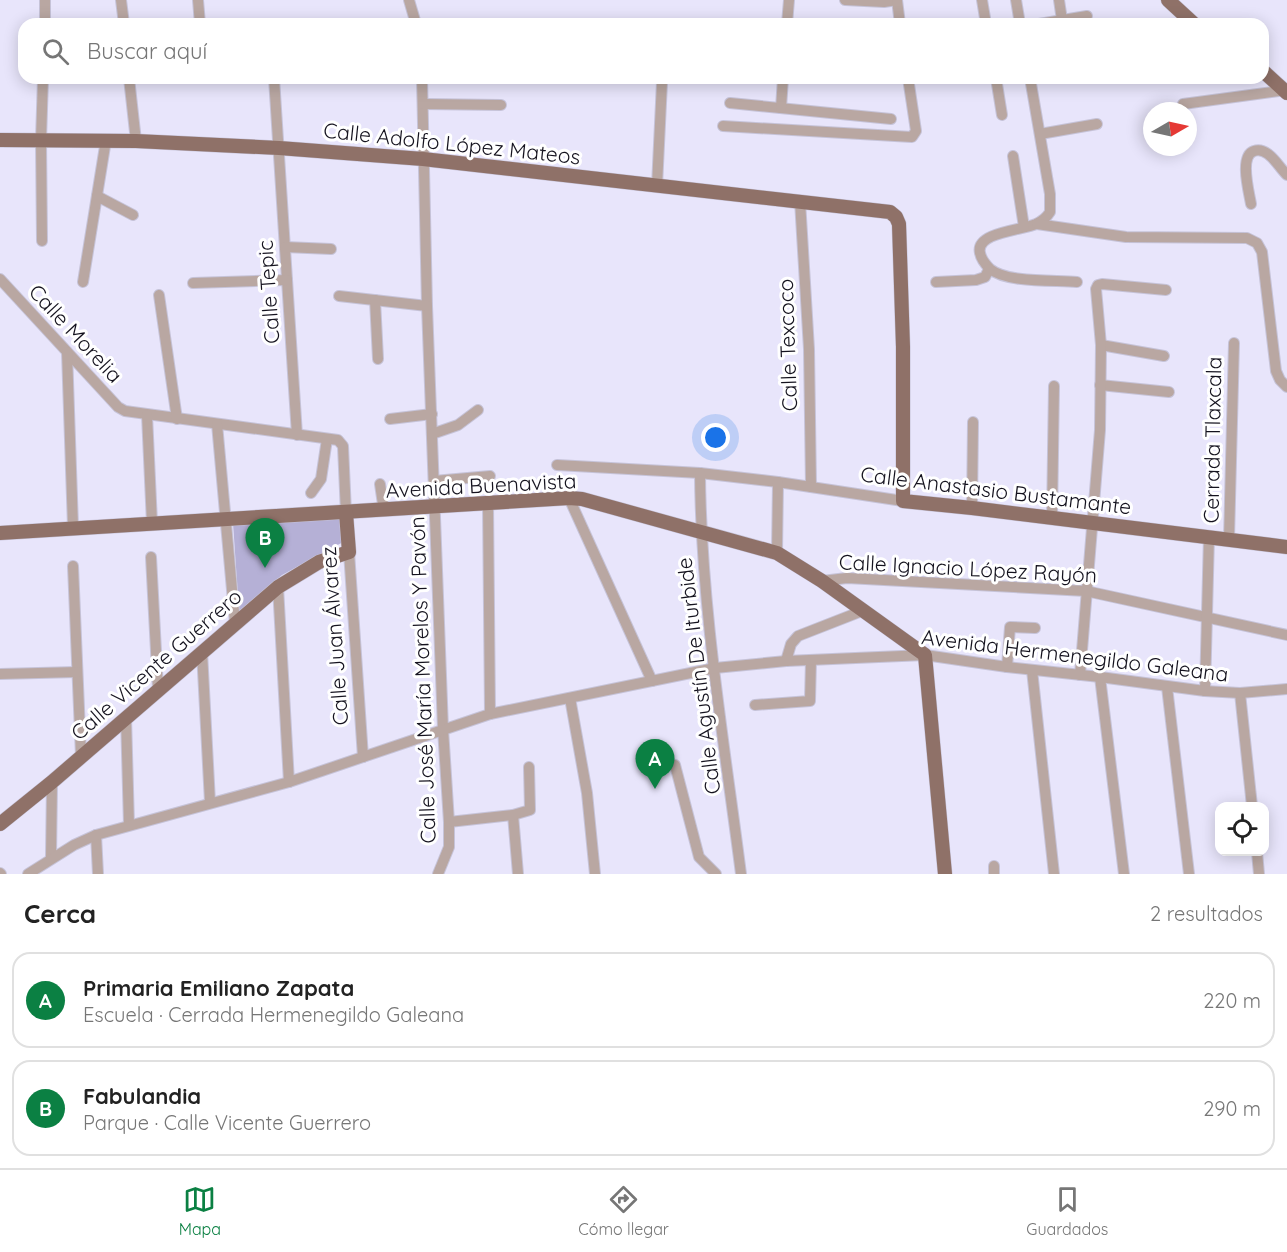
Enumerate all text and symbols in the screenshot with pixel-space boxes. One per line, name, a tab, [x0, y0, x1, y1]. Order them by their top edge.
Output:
search box	[18, 18, 1269, 84]
icon: search	[39, 35, 72, 68]
text: Buscar aquí	[87, 37, 207, 65]
north arrow	[1143, 102, 1197, 156]
street label: Calle Adolfo López Mateos	[322, 117, 582, 169]
street label: Calle Tepic	[251, 239, 285, 345]
street label: Calle Morelia	[24, 278, 128, 388]
street label: Calle Texcoco	[772, 278, 802, 412]
street label: Cerrada Tlaxcala	[1198, 356, 1226, 524]
your location	[701, 423, 730, 452]
street label: Calle Anastasio Bustamante	[859, 460, 1133, 520]
street label: Avenida Buenavista	[385, 467, 577, 503]
street label: Calle José María Morelos Y Pavón	[403, 516, 441, 844]
pin: B	[246, 518, 284, 568]
street label: Calle Juan Álvarez	[315, 546, 353, 726]
street label: Calle Ignacio López Rayón	[838, 548, 1098, 588]
street label: Calle Agustín De Iturbide	[671, 556, 725, 796]
street label: Calle Vicente Guerrero	[65, 583, 247, 745]
street label: Avenida Hermenegildo Galeana	[920, 623, 1230, 687]
pin: A	[636, 740, 674, 789]
map controls	[1215, 802, 1269, 856]
button: locate	[1215, 802, 1269, 856]
text: Cerca	[24, 897, 96, 930]
text: 2 resultados	[1150, 901, 1263, 926]
text: Primaria Emiliano Zapata	[83, 974, 354, 1002]
text: A	[39, 988, 52, 1013]
text: 220 m	[1203, 988, 1261, 1013]
text: Escuela · Cerrada Hermenegildo Galeana	[83, 1002, 464, 1027]
text: Fabulandia	[83, 1082, 201, 1110]
text: B	[39, 1096, 52, 1121]
text: 290 m	[1203, 1096, 1261, 1121]
text: Parque · Calle Vicente Guerrero	[83, 1110, 371, 1135]
tab: Mapa	[179, 1183, 221, 1239]
tab: Cómo llegar	[578, 1183, 669, 1239]
tab: Guardados	[1026, 1183, 1108, 1239]

